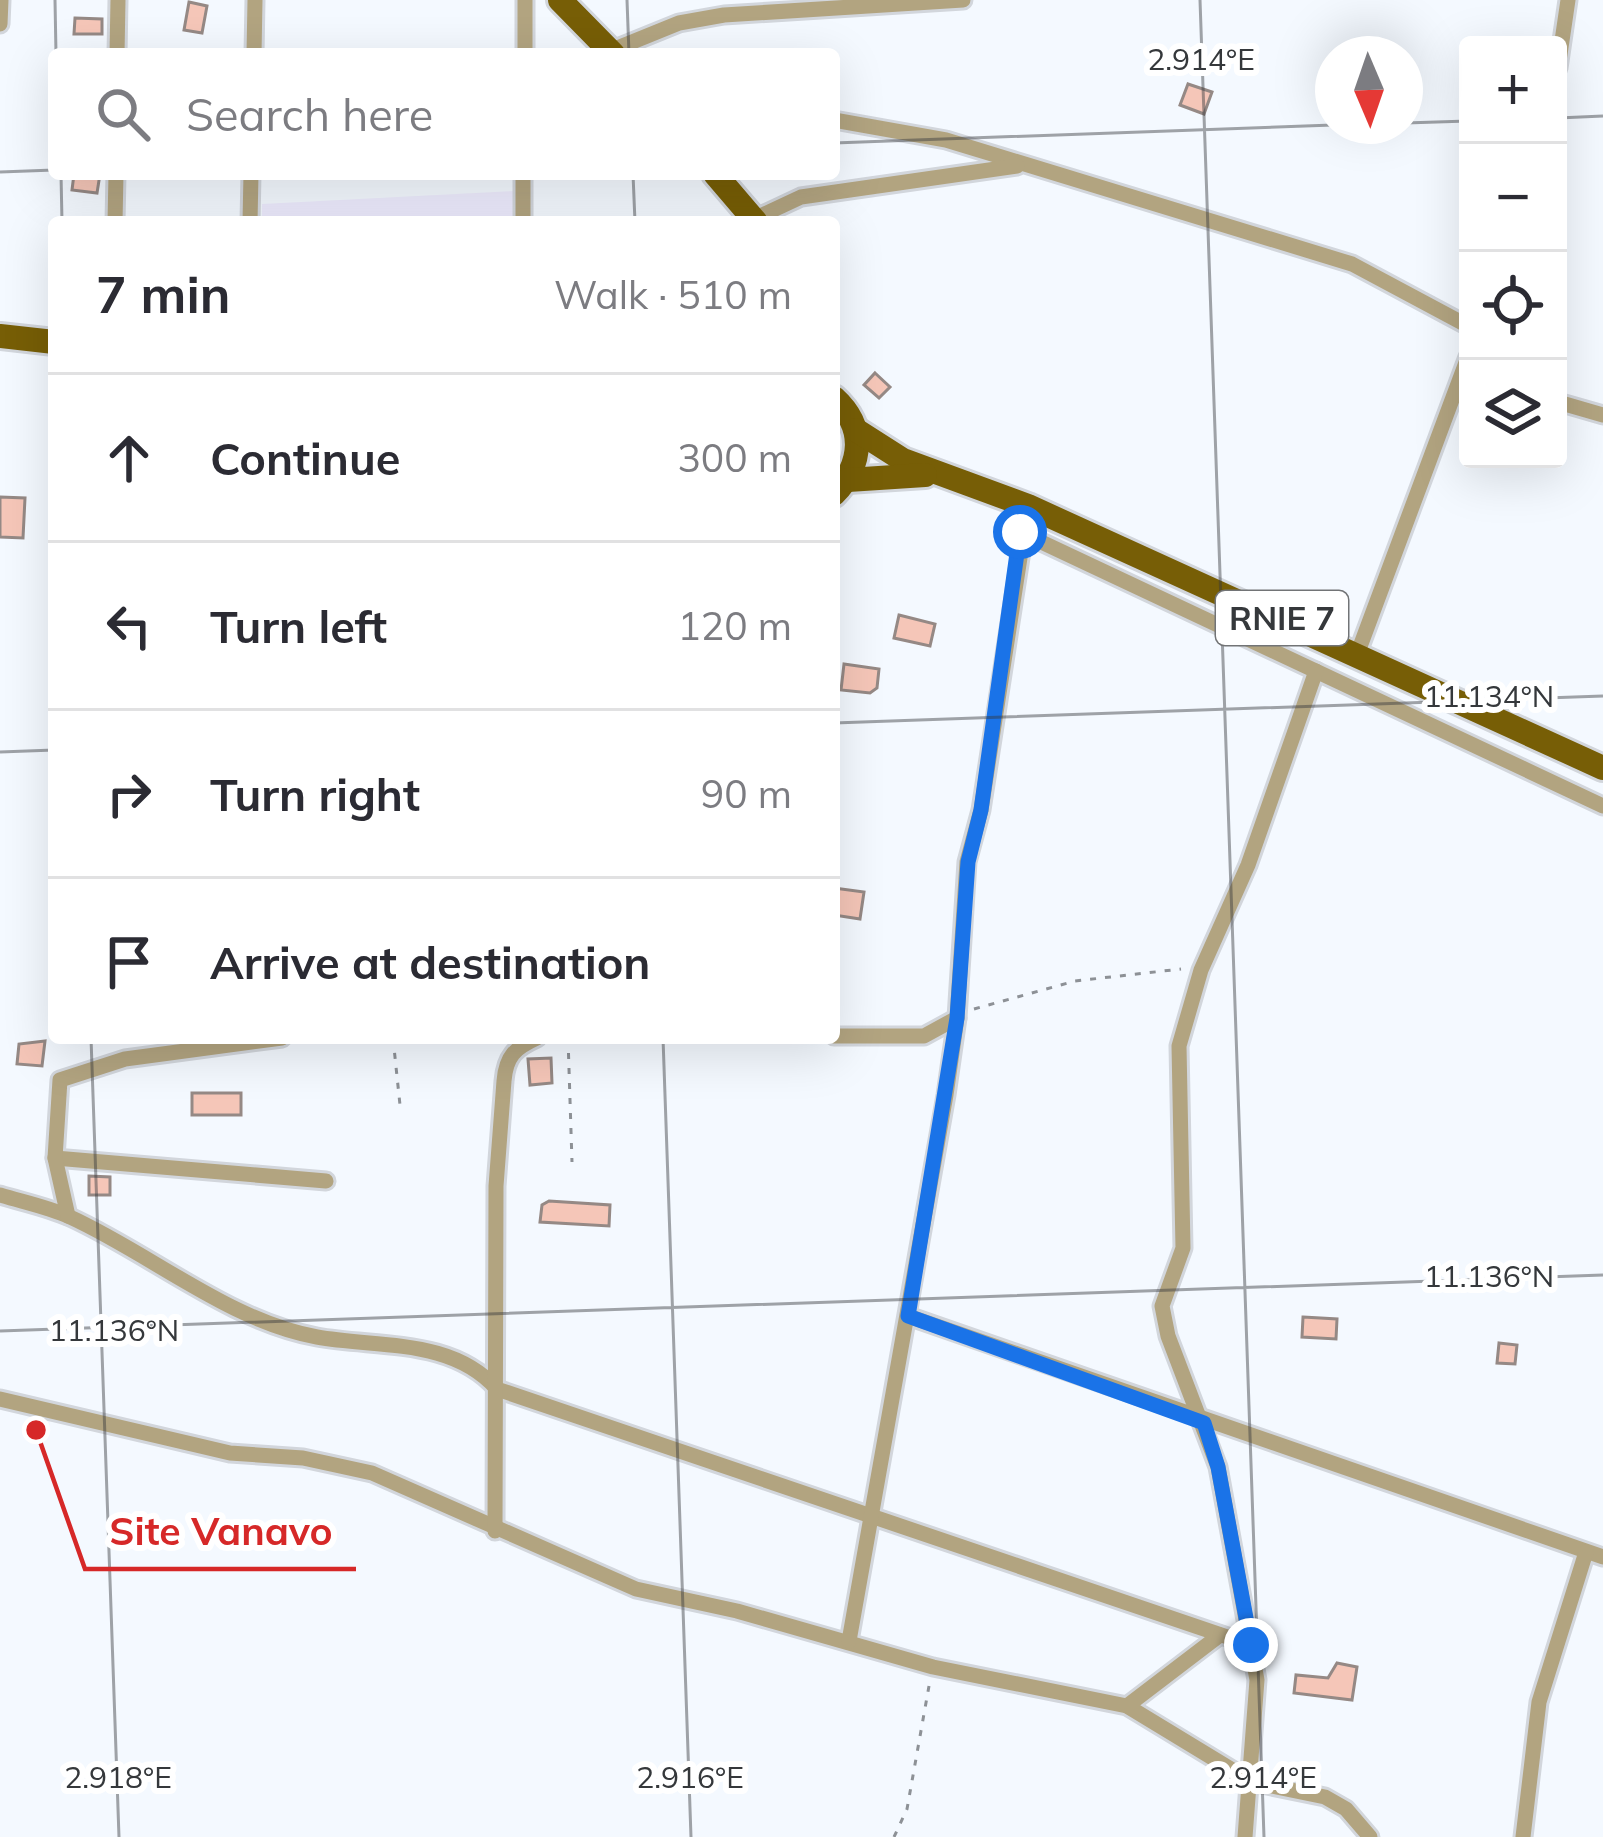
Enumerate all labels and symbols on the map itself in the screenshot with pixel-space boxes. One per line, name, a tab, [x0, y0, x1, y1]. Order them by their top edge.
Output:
north arrow	[1315, 36, 1423, 144]
text: 2.914°E	[1147, 40, 1255, 78]
route start	[993, 505, 1047, 559]
road number: RNIE 7	[1216, 591, 1348, 645]
text: 11.134°N	[1424, 677, 1554, 715]
text: 11.136°N	[1424, 1257, 1554, 1295]
text: 11.136°N	[49, 1311, 179, 1349]
callout: Site Vanavo	[85, 1494, 356, 1569]
text: Site Vanavo	[109, 1506, 333, 1555]
route end	[1224, 1618, 1278, 1672]
text: 2.918°E	[64, 1758, 172, 1796]
text: 2.916°E	[636, 1758, 744, 1796]
text: 2.914°E	[1209, 1758, 1317, 1796]

